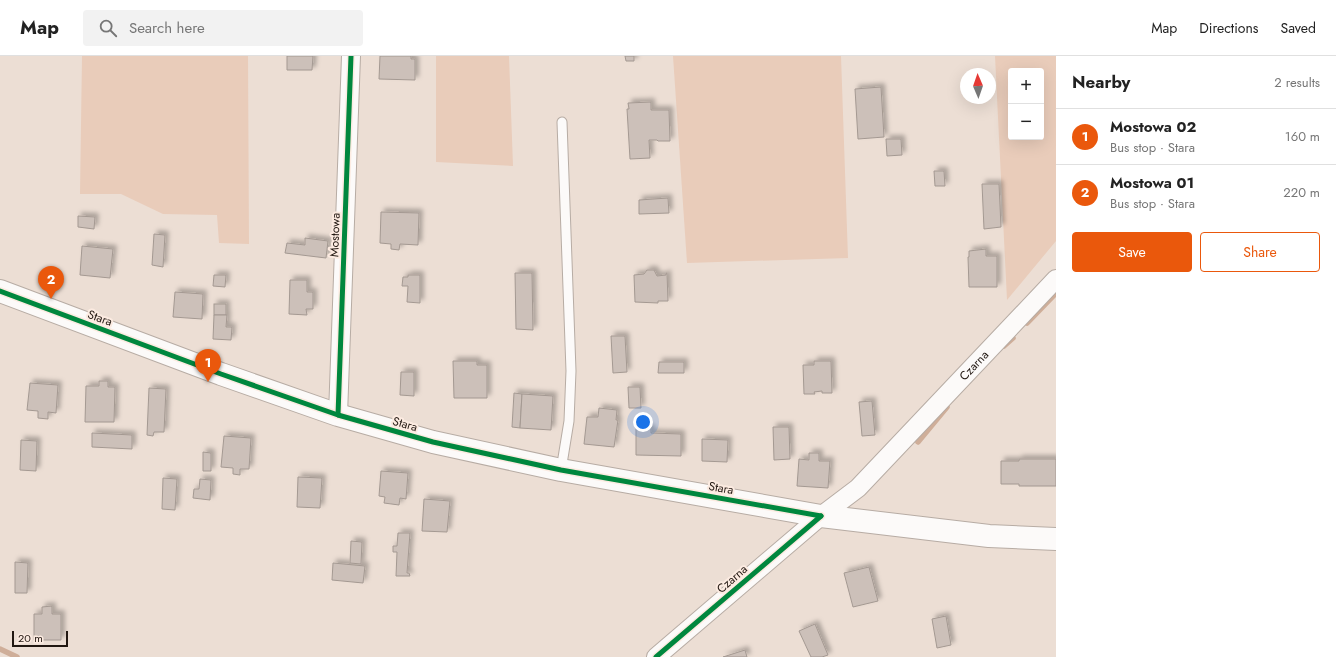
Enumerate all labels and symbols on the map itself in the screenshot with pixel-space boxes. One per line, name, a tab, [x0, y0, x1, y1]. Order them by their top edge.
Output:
north arrow	[960, 68, 996, 104]
street label: Mostowa	[325, 212, 345, 257]
pin: 2	[38, 266, 64, 299]
street label: Stara	[85, 305, 115, 331]
street label: Czarna	[955, 346, 993, 385]
pin: 1	[195, 349, 221, 382]
street label: Stara	[390, 412, 420, 436]
your location	[633, 412, 653, 432]
street label: Stara	[707, 477, 735, 499]
street label: Czarna	[713, 560, 752, 598]
scale bar	[12, 629, 68, 648]

